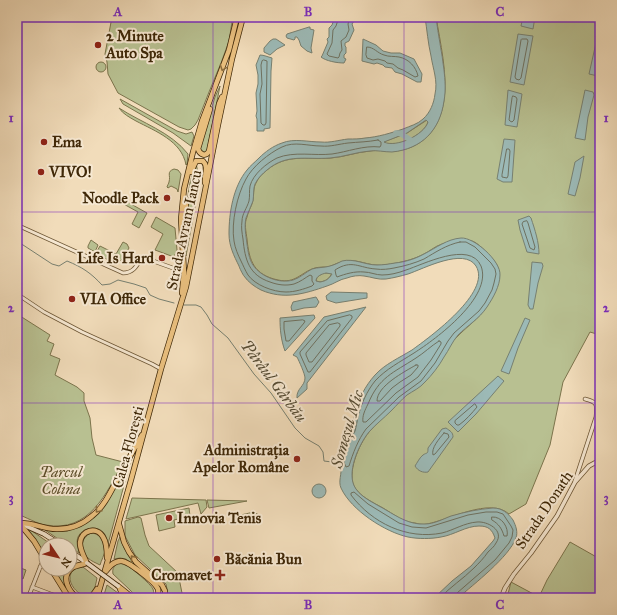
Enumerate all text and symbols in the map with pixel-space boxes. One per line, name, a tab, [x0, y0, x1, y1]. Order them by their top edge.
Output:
text: A	[113, 4, 123, 20]
text: B	[304, 4, 313, 20]
text: C	[496, 4, 505, 20]
place label: 2 Minute Auto Spa	[105, 27, 165, 63]
marker: 2 Minute Auto Spa	[93, 40, 103, 50]
one-way arrow	[219, 65, 227, 72]
text: 1	[8, 110, 14, 126]
text: 1	[603, 110, 609, 126]
place label: Ema	[52, 133, 82, 151]
marker: Ema	[39, 137, 49, 147]
place label: VIVO!	[48, 163, 92, 181]
marker: VIVO!	[36, 167, 46, 177]
street label: Strada Avram Iancu	[162, 168, 206, 292]
place label: Noodle Pack	[82, 189, 160, 207]
marker: Noodle Pack	[162, 193, 172, 203]
place label: Life Is Hard	[77, 249, 154, 267]
marker: Life Is Hard	[157, 253, 167, 263]
place label: VIA Office	[79, 290, 147, 308]
marker: VIA Office	[67, 294, 77, 304]
text: 2	[8, 300, 15, 316]
text: 2	[603, 300, 610, 316]
water label: Pârâul Gârbău	[237, 336, 311, 426]
water label: Someșul Mic	[326, 387, 368, 471]
street label: Calea Florești	[108, 404, 148, 490]
place label: Administrația Apelor Române	[192, 441, 290, 477]
marker: Administrația Apelor Române	[292, 454, 302, 464]
park label: Parcul Colina	[40, 463, 84, 498]
street label: Strada Donath	[511, 467, 577, 553]
text: 3	[8, 490, 14, 506]
text: 3	[603, 490, 609, 506]
one-way arrow	[96, 505, 103, 512]
place label: Innovia Tenis	[177, 509, 262, 527]
marker: Innovia Tenis	[164, 513, 174, 523]
north arrow	[38, 537, 78, 577]
place label: Băcănia Bun	[225, 550, 303, 568]
marker: Băcănia Bun	[212, 554, 222, 564]
text: N	[57, 555, 74, 571]
one-way arrow	[131, 556, 138, 563]
place label: Cromavet	[151, 566, 213, 584]
marker: Cromavet	[215, 570, 225, 580]
text: A	[113, 597, 123, 613]
text: B	[304, 597, 313, 613]
text: C	[496, 597, 505, 613]

